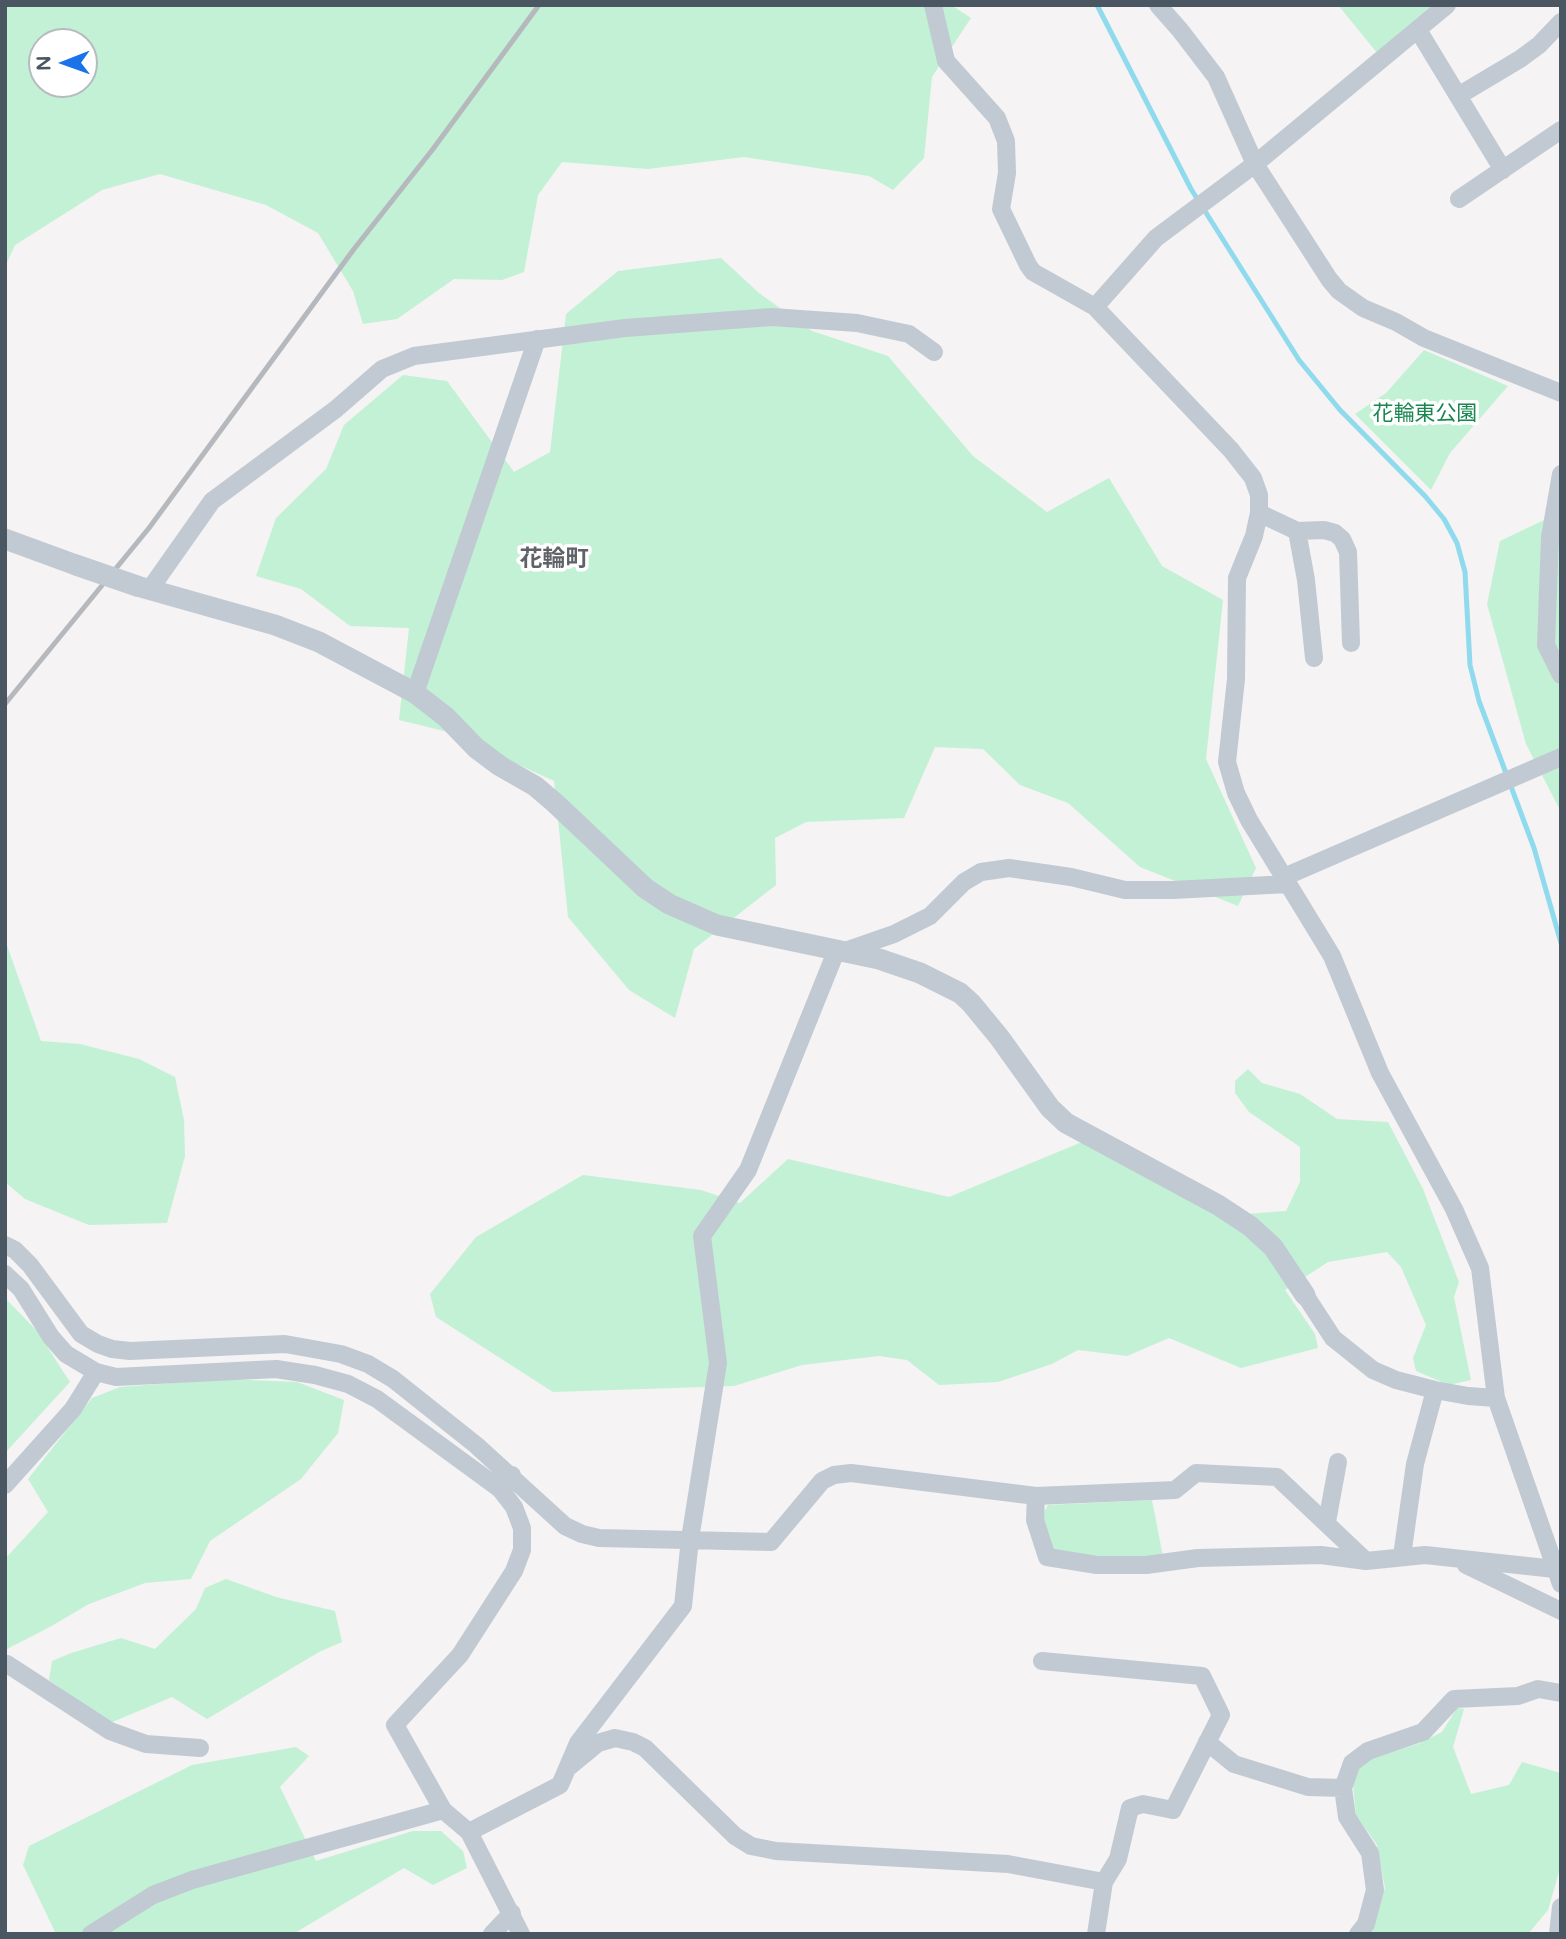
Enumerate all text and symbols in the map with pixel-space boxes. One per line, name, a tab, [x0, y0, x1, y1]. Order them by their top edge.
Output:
north arrow	[28, 28, 98, 98]
text: N	[33, 56, 55, 71]
park label: 花輪東公園	[1373, 401, 1477, 427]
district label: 花輪町	[520, 546, 588, 574]

